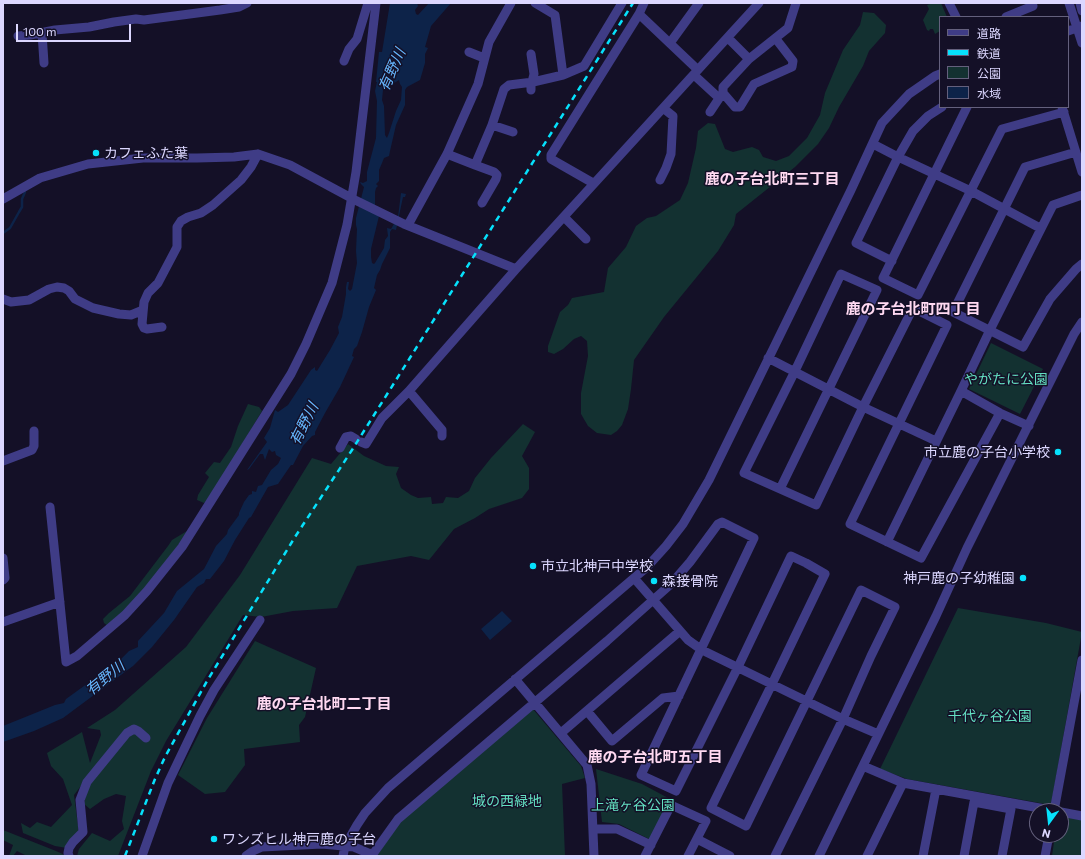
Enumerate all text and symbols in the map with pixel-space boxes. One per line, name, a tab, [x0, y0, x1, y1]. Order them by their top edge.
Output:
scale bar	[18, 16, 133, 42]
legend	[939, 16, 1069, 108]
text: 100 m	[23, 24, 57, 38]
text: 道路	[977, 26, 1001, 40]
water label: 有野川	[375, 46, 409, 94]
text: 鉄道	[977, 46, 1001, 60]
text: 公園	[977, 66, 1001, 80]
text: 水域	[977, 86, 1001, 100]
place label: カフェふた葉	[104, 145, 188, 161]
marker: カフェふた葉	[91, 148, 101, 158]
district label: 鹿の子台北町三丁目	[705, 170, 839, 188]
district label: 鹿の子台北町四丁目	[846, 300, 980, 318]
park label: やがたに公園	[964, 371, 1048, 387]
water label: 有野川	[286, 400, 322, 448]
place label: 市立鹿の子台小学校	[924, 444, 1050, 460]
marker: 市立鹿の子台小学校	[1053, 447, 1063, 457]
place label: 市立北神戸中学校	[541, 558, 653, 574]
marker: 市立北神戸中学校	[528, 561, 538, 571]
place label: 神戸鹿の子幼稚園	[903, 570, 1015, 586]
place label: 森接骨院	[662, 573, 718, 589]
marker: 神戸鹿の子幼稚園	[1018, 573, 1028, 583]
marker: 森接骨院	[649, 576, 659, 586]
water label: 有野川	[82, 657, 128, 699]
district label: 鹿の子台北町二丁目	[257, 695, 391, 713]
park label: 千代ヶ谷公園	[948, 708, 1032, 724]
district label: 鹿の子台北町五丁目	[588, 748, 722, 766]
park label: 城の西緑地	[472, 793, 542, 809]
park label: 上滝ヶ谷公園	[591, 797, 675, 813]
north arrow	[1029, 803, 1069, 843]
text: N	[1040, 827, 1052, 841]
place label: ワンズヒル神戸鹿の子台	[222, 831, 376, 847]
marker: ワンズヒル神戸鹿の子台	[209, 834, 219, 844]

